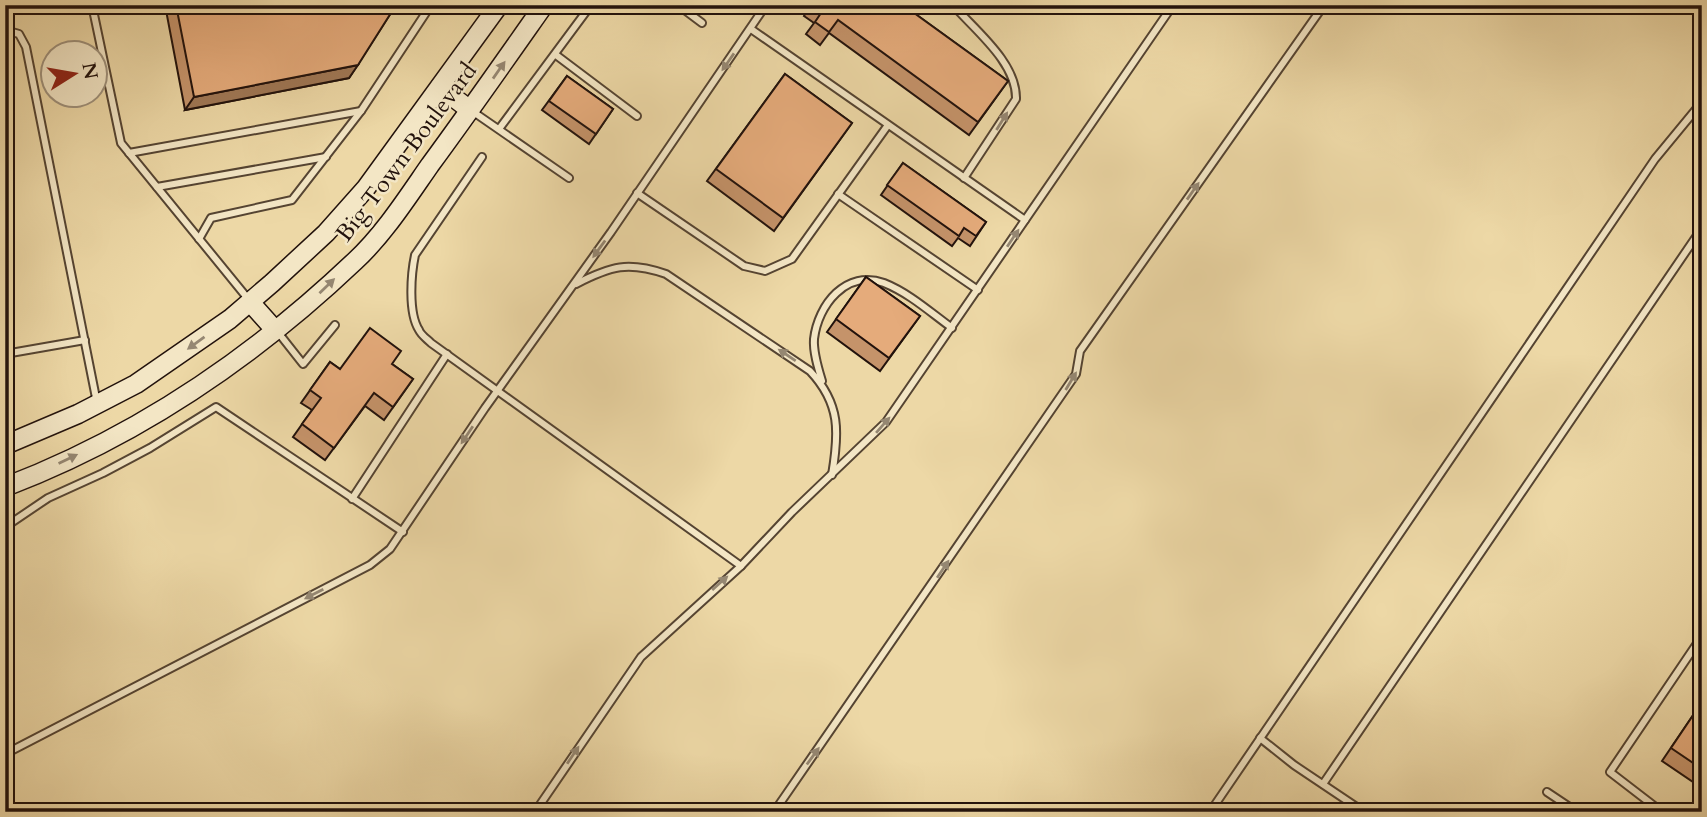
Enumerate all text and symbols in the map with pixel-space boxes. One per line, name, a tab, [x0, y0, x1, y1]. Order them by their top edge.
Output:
north arrow	[38, 38, 108, 108]
one-way arrow	[721, 53, 735, 71]
street label: Big Town Boulevard	[328, 56, 485, 249]
text: N	[75, 60, 104, 82]
one-way arrow	[492, 61, 506, 79]
one-way arrow	[996, 112, 1009, 131]
one-way arrow	[1186, 182, 1200, 200]
one-way arrow	[1006, 229, 1019, 248]
one-way arrow	[592, 240, 606, 258]
one-way arrow	[318, 278, 335, 294]
one-way arrow	[187, 336, 205, 350]
one-way arrow	[778, 348, 796, 362]
one-way arrow	[1064, 371, 1077, 390]
one-way arrow	[875, 416, 891, 434]
one-way arrow	[461, 425, 474, 444]
one-way arrow	[58, 454, 78, 465]
one-way arrow	[936, 559, 949, 578]
one-way arrow	[711, 575, 729, 591]
one-way arrow	[303, 588, 323, 600]
one-way arrow	[567, 745, 580, 765]
one-way arrow	[806, 747, 820, 765]

